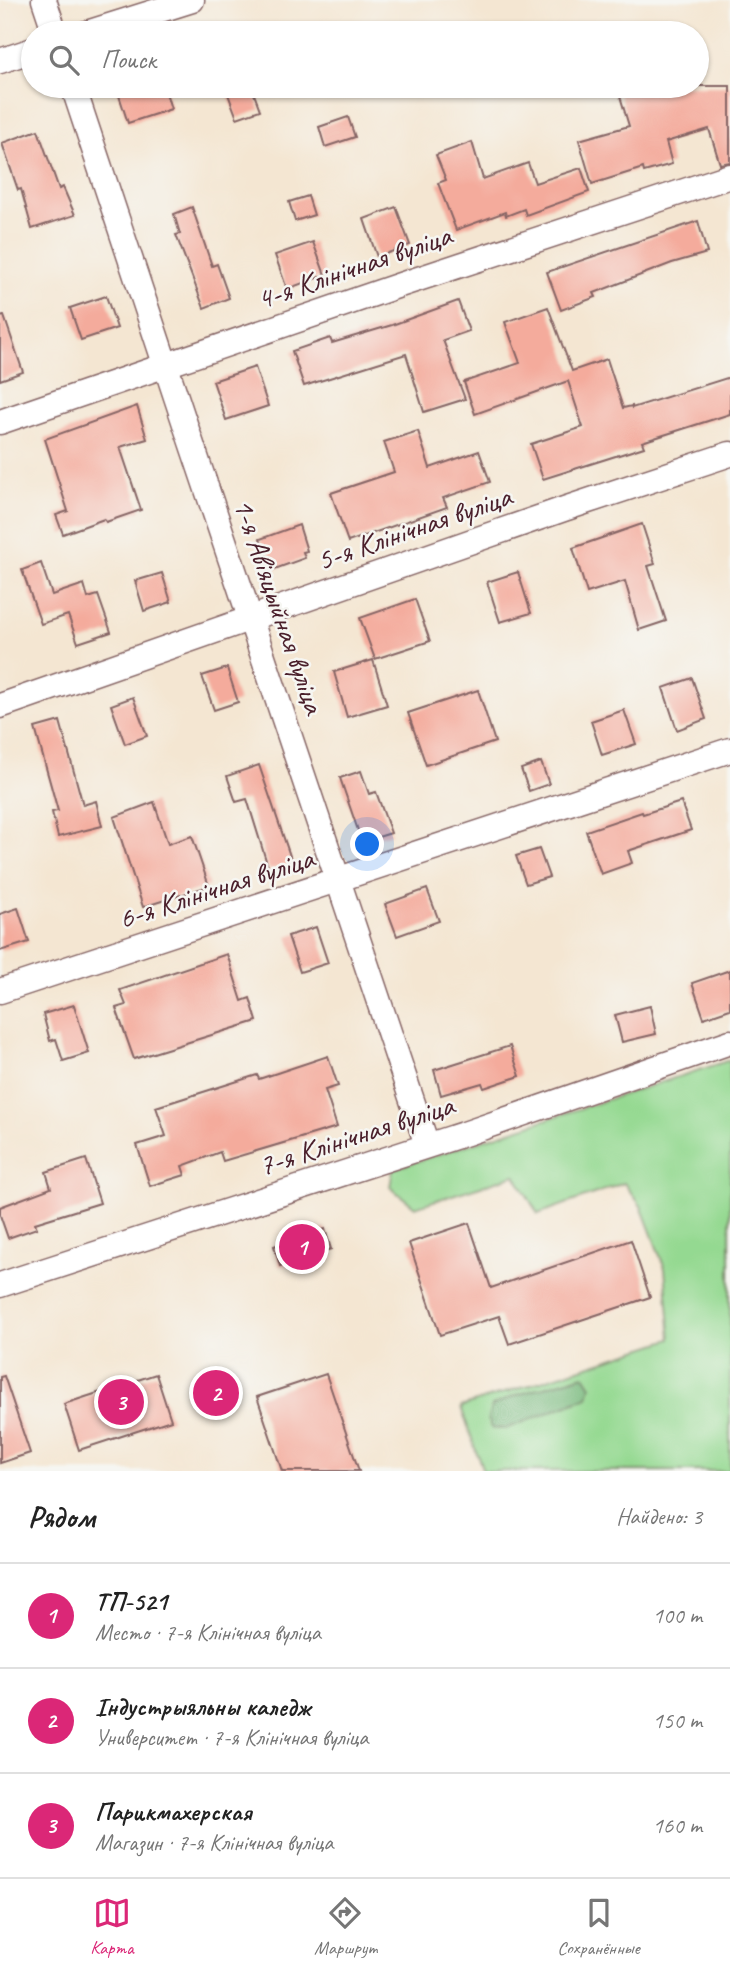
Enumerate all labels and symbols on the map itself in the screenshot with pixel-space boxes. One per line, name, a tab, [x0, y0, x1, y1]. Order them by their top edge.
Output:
street label: 4-я Клінічная вуліца	[252, 215, 458, 318]
street label: 5-я Клінічная вуліца	[312, 476, 518, 579]
street label: 1-я Авіяцыйная вуліца	[224, 493, 334, 720]
your location	[350, 827, 384, 861]
street label: 6-я Клінічная вуліца	[113, 838, 320, 937]
street label: 7-я Клінічная вуліца	[253, 1085, 460, 1184]
pin: 1	[279, 1221, 325, 1273]
pin: 2	[193, 1367, 239, 1419]
pin: 3	[98, 1376, 144, 1428]

